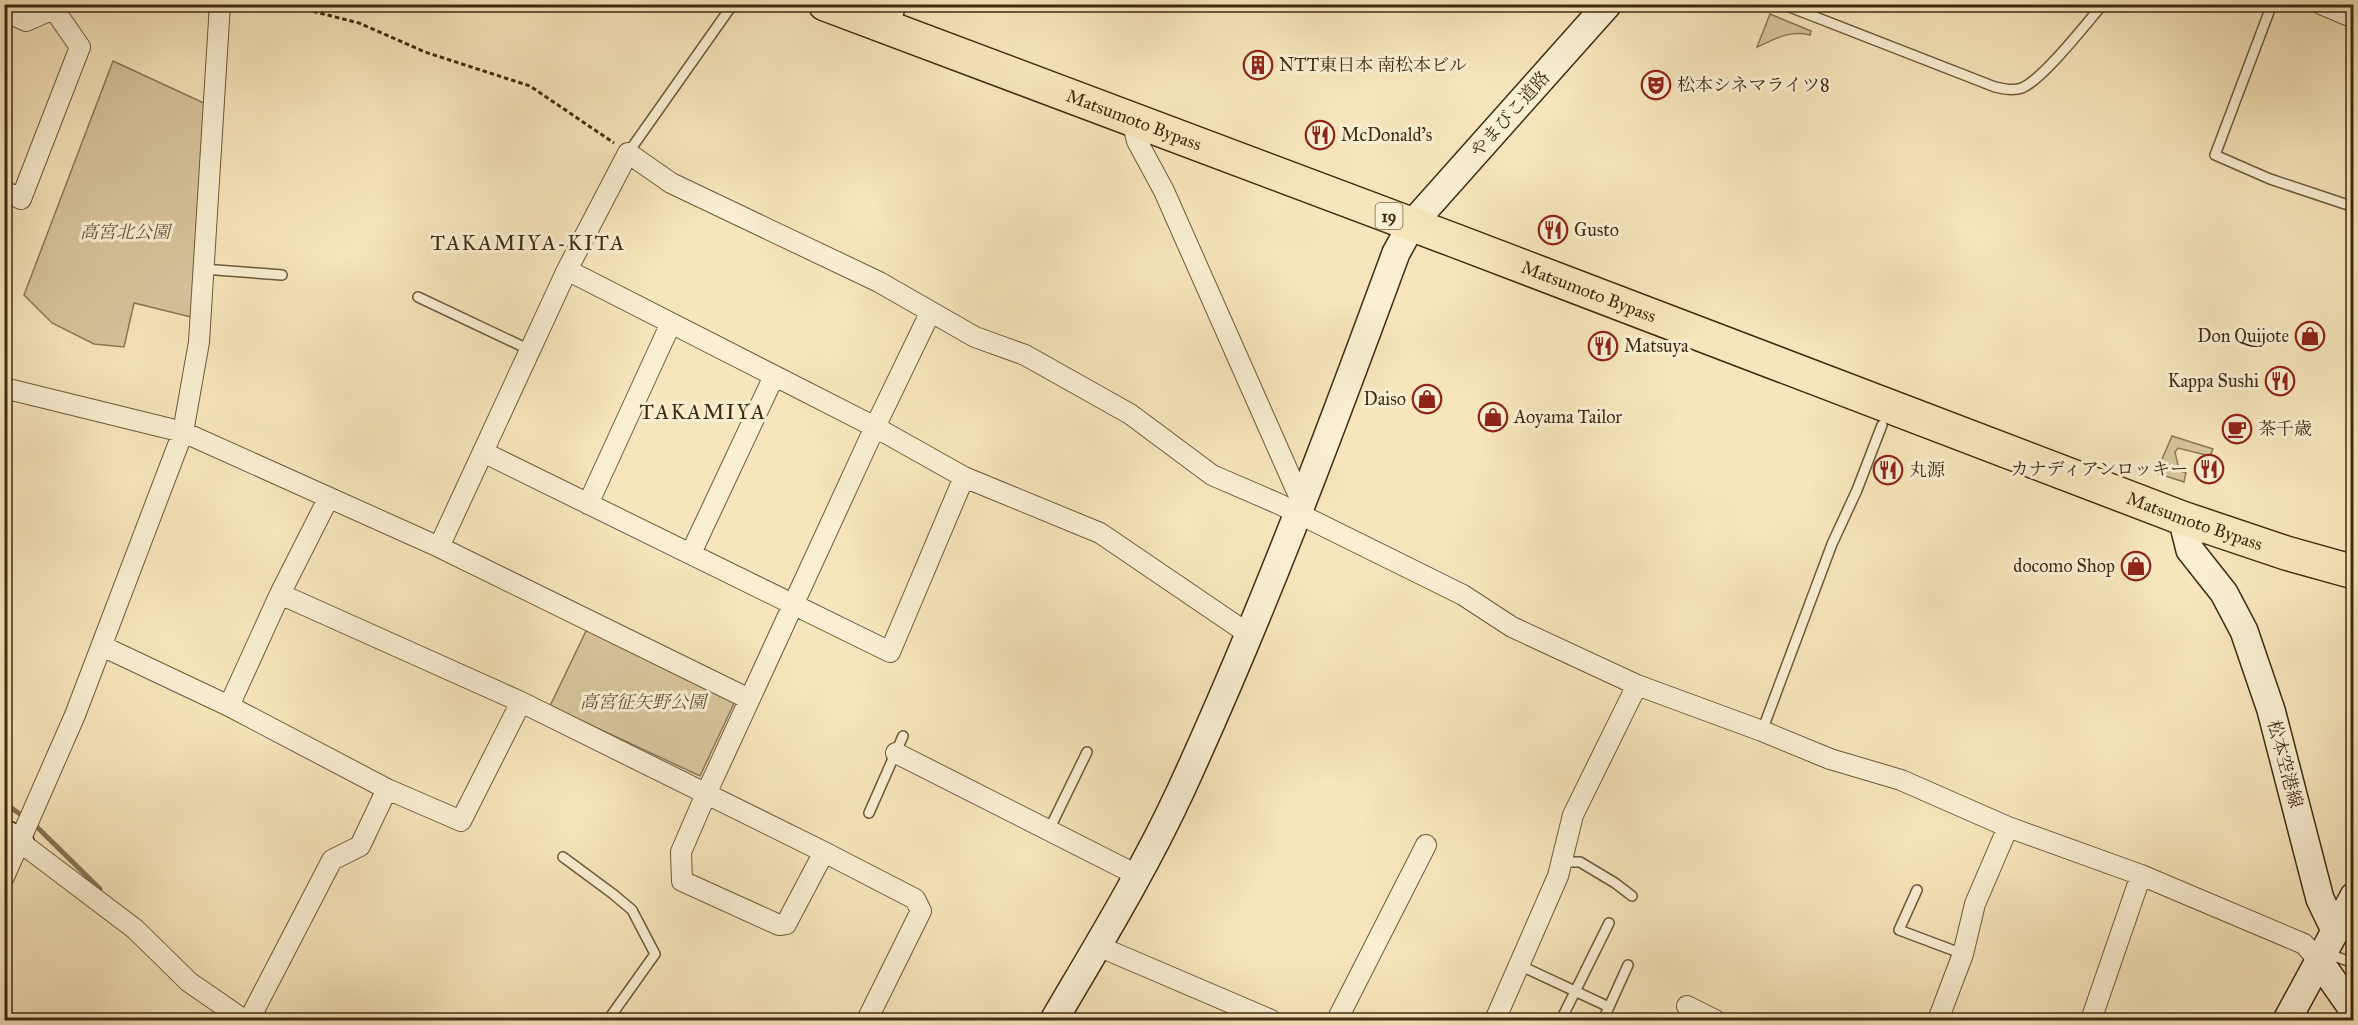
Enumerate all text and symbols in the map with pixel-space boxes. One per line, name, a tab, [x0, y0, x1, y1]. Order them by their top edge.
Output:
building icon: NTT東日本 南松本ビル	[1242, 49, 1274, 81]
place label: NTT東日本 南松本ビル	[1279, 54, 1467, 76]
street label: やまびこ道路	[1466, 67, 1554, 161]
theatre icon: 松本シネマライツ8	[1640, 69, 1672, 101]
place label: 松本シネマライツ8	[1677, 74, 1830, 96]
street label: Matsumoto Bypass	[1063, 85, 1205, 155]
restaurant icon: McDonald's	[1304, 119, 1336, 151]
place label: McDonald's	[1341, 124, 1432, 146]
road number: 19	[1376, 203, 1402, 229]
restaurant icon: Gusto	[1537, 214, 1569, 246]
place label: Gusto	[1574, 219, 1619, 241]
park label: 高宮北公園	[80, 221, 173, 243]
district label: TAKAMIYA-KITA	[430, 230, 626, 256]
street label: Matsumoto Bypass	[1518, 256, 1659, 327]
shop icon: Don Quijote	[2294, 320, 2326, 352]
place label: Don Quijote	[2197, 325, 2289, 347]
restaurant icon: Matsuya	[1587, 330, 1619, 362]
place label: Matsuya	[1624, 335, 1689, 357]
restaurant icon: Kappa Sushi	[2264, 365, 2296, 397]
place label: Kappa Sushi	[2168, 370, 2259, 392]
shop icon: Daiso	[1411, 383, 1443, 415]
place label: Daiso	[1363, 388, 1406, 410]
district label: TAKAMIYA	[640, 399, 766, 425]
shop icon: Aoyama Tailor	[1477, 401, 1509, 433]
place label: Aoyama Tailor	[1513, 406, 1622, 428]
cafe icon: 茶千歳	[2221, 413, 2253, 445]
place label: 茶千歳	[2258, 418, 2312, 440]
restaurant icon: カナディアンロッキー	[2193, 453, 2225, 485]
restaurant icon: 丸源	[1872, 454, 1904, 486]
place label: カナディアンロッキー	[2011, 458, 2188, 480]
place label: 丸源	[1909, 459, 1945, 481]
street label: Matsumoto Bypass	[2124, 487, 2265, 555]
shop icon: docomo Shop	[2120, 550, 2152, 582]
place label: docomo Shop	[2013, 555, 2115, 577]
park label: 高宮征矢野公園	[580, 691, 709, 713]
street label: 松本空港線	[2263, 718, 2307, 810]

